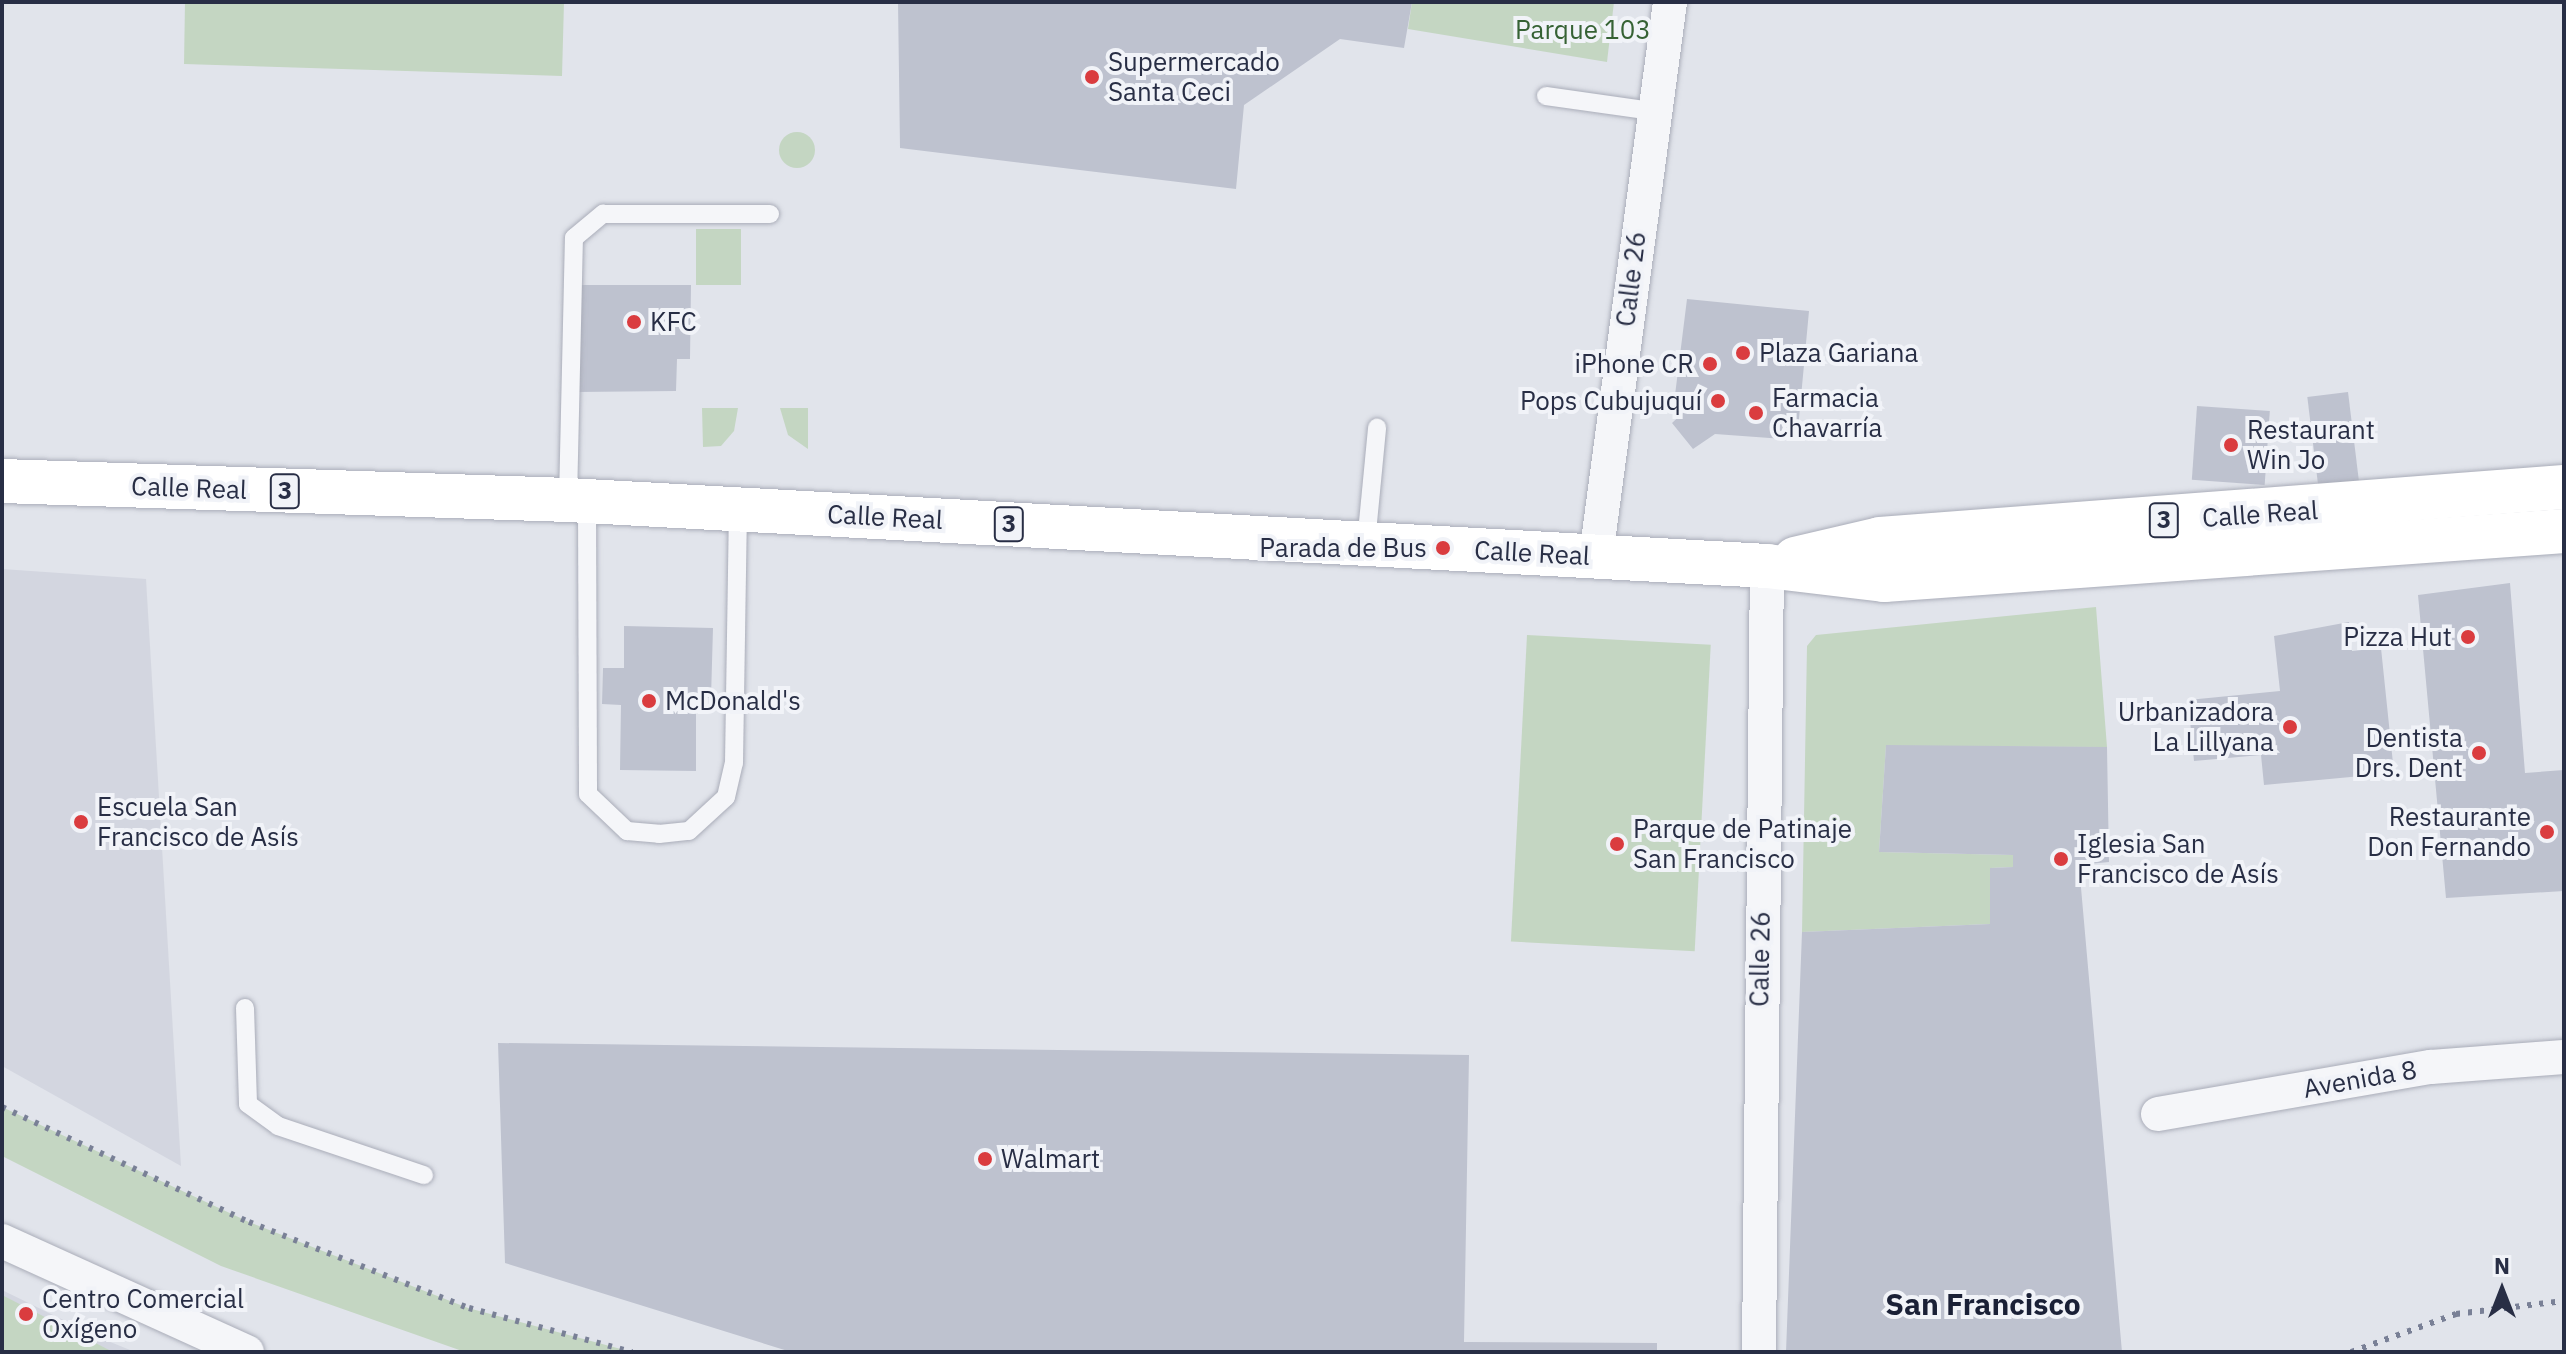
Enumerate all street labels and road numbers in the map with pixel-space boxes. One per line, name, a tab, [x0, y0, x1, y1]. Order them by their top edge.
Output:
street label: Calle 26	[1610, 230, 1652, 328]
street label: Calle Real	[131, 470, 247, 506]
road number: 3	[269, 471, 301, 511]
street label: Calle Real	[2201, 494, 2319, 534]
street label: Calle Real	[826, 498, 944, 536]
road number: 3	[2148, 500, 2180, 540]
road number: 3	[993, 504, 1025, 544]
street label: Calle Real	[1473, 534, 1591, 572]
street label: Calle 26	[1744, 911, 1776, 1007]
street label: Avenida 8	[2301, 1054, 2419, 1104]

